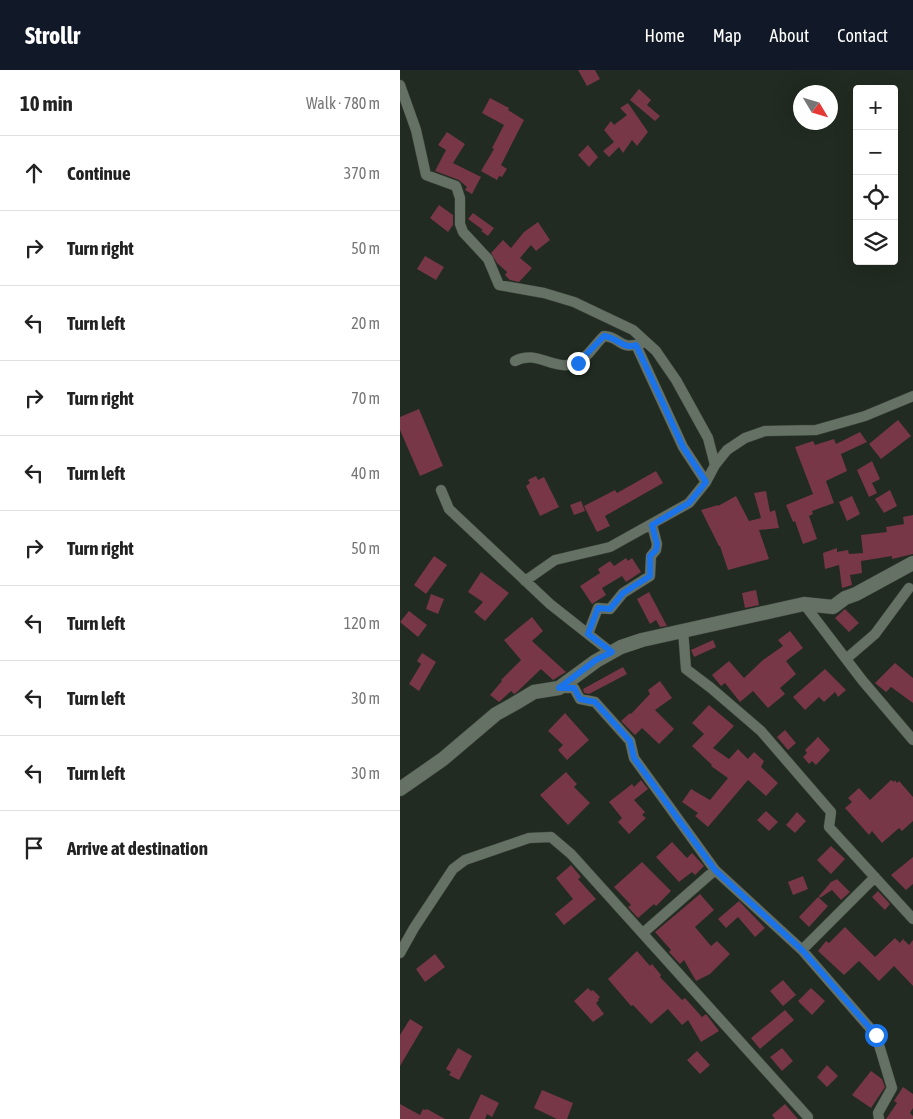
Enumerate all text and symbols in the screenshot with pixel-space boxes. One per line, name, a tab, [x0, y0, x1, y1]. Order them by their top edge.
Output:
text: Strollr	[25, 22, 80, 49]
text: Home	[645, 25, 685, 46]
text: Map	[713, 25, 742, 46]
text: About	[770, 25, 809, 46]
text: Contact	[837, 25, 888, 46]
north arrow	[793, 85, 838, 130]
map controls	[853, 85, 898, 265]
button: +	[853, 85, 898, 130]
text: 10 min	[20, 91, 73, 115]
text: Walk · 780 m	[306, 94, 380, 112]
button: −	[853, 130, 898, 175]
icon: ahead	[20, 159, 48, 187]
text: Continue	[67, 162, 131, 184]
text: 370 m	[344, 164, 380, 182]
button: locate	[853, 175, 898, 220]
button: layers	[853, 220, 898, 265]
icon: right	[20, 234, 48, 262]
text: Turn right	[67, 237, 134, 259]
text: 50 m	[351, 239, 380, 257]
icon: left	[20, 309, 48, 337]
text: Turn left	[67, 312, 125, 334]
text: 20 m	[351, 314, 380, 332]
route end	[567, 352, 590, 375]
icon: right	[20, 384, 48, 412]
text: Turn right	[67, 387, 134, 409]
text: 70 m	[351, 389, 380, 407]
icon: left	[20, 459, 48, 487]
text: Turn left	[67, 462, 125, 484]
text: 40 m	[351, 464, 380, 482]
icon: right	[20, 534, 48, 562]
text: Turn right	[67, 537, 134, 559]
text: 50 m	[351, 539, 380, 557]
icon: left	[20, 609, 48, 637]
text: Turn left	[67, 612, 125, 634]
text: 120 m	[344, 614, 380, 632]
icon: left	[20, 684, 48, 712]
text: Turn left	[67, 687, 125, 709]
text: 30 m	[351, 689, 380, 707]
icon: left	[20, 759, 48, 787]
text: Turn left	[67, 762, 125, 784]
text: 30 m	[351, 764, 380, 782]
icon: arrive	[20, 834, 48, 862]
text: Arrive at destination	[67, 837, 208, 859]
route start	[865, 1024, 888, 1047]

